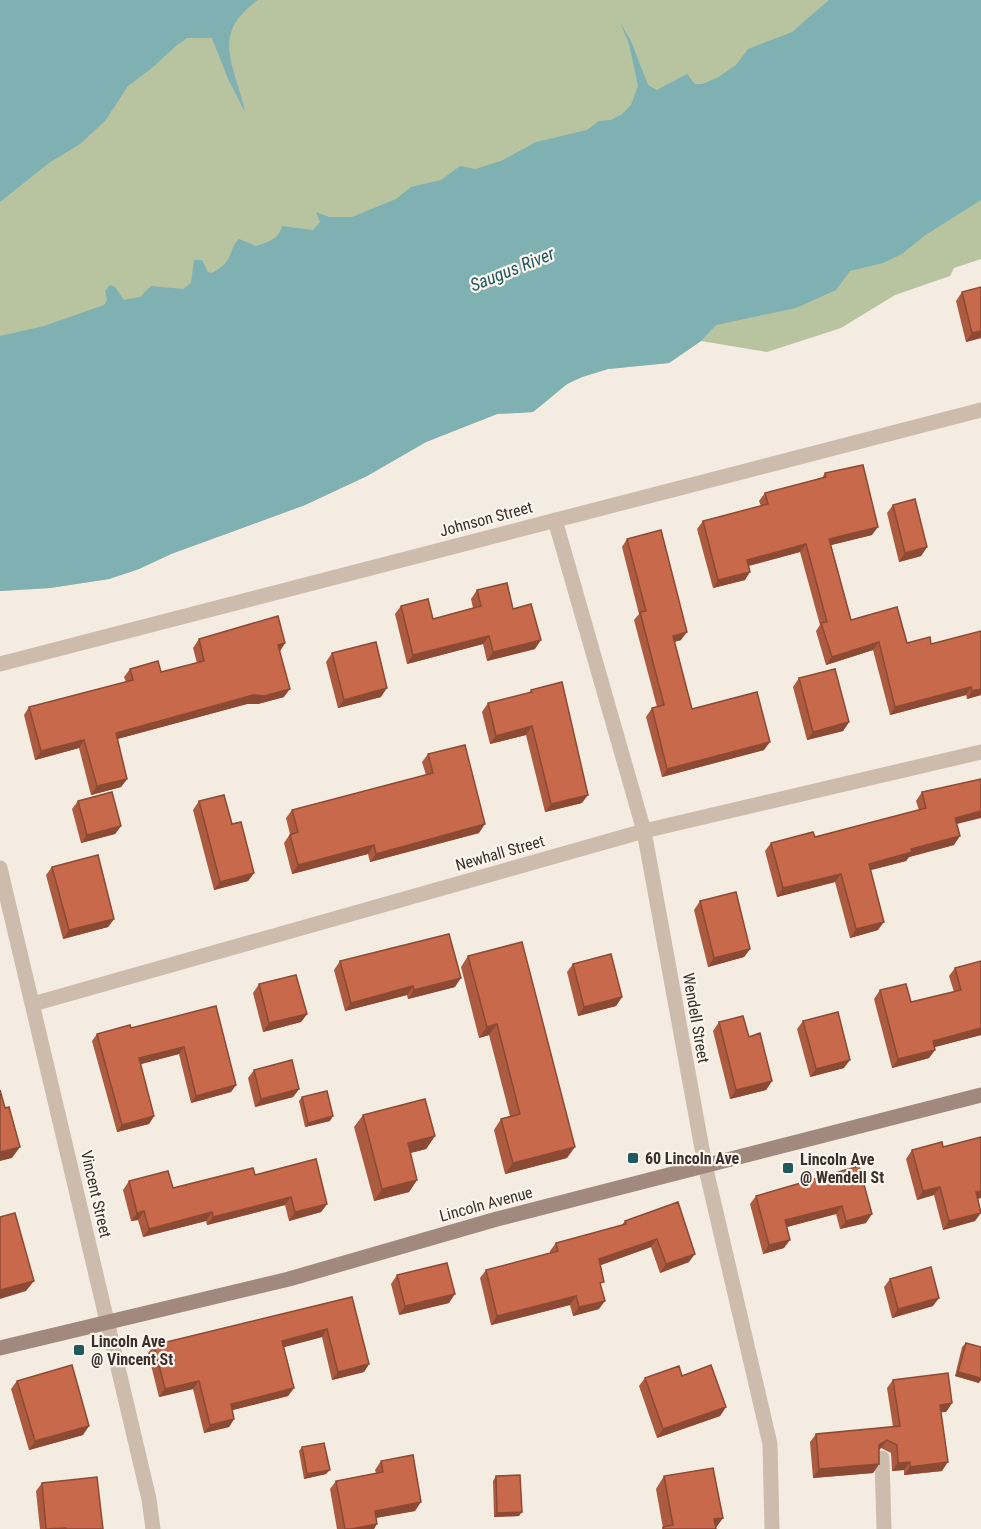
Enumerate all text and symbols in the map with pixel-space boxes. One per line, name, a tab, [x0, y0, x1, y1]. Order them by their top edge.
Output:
water label: Saugus River	[467, 242, 558, 295]
street label: Johnson Street	[437, 497, 535, 541]
street label: Newhall Street	[453, 831, 547, 875]
street label: Wendell Street	[679, 971, 713, 1065]
street label: Vincent Street	[77, 1149, 115, 1240]
place label: 60 Lincoln Ave	[645, 1149, 740, 1168]
place label: Lincoln Ave @ Wendell St	[800, 1150, 884, 1187]
marker: 60 Lincoln Ave	[626, 1151, 640, 1165]
marker: Lincoln Ave @ Wendell St	[781, 1161, 795, 1175]
street label: Lincoln Avenue	[437, 1182, 535, 1226]
place label: Lincoln Ave @ Vincent St	[91, 1332, 173, 1369]
marker: Lincoln Ave @ Vincent St	[72, 1343, 86, 1357]

